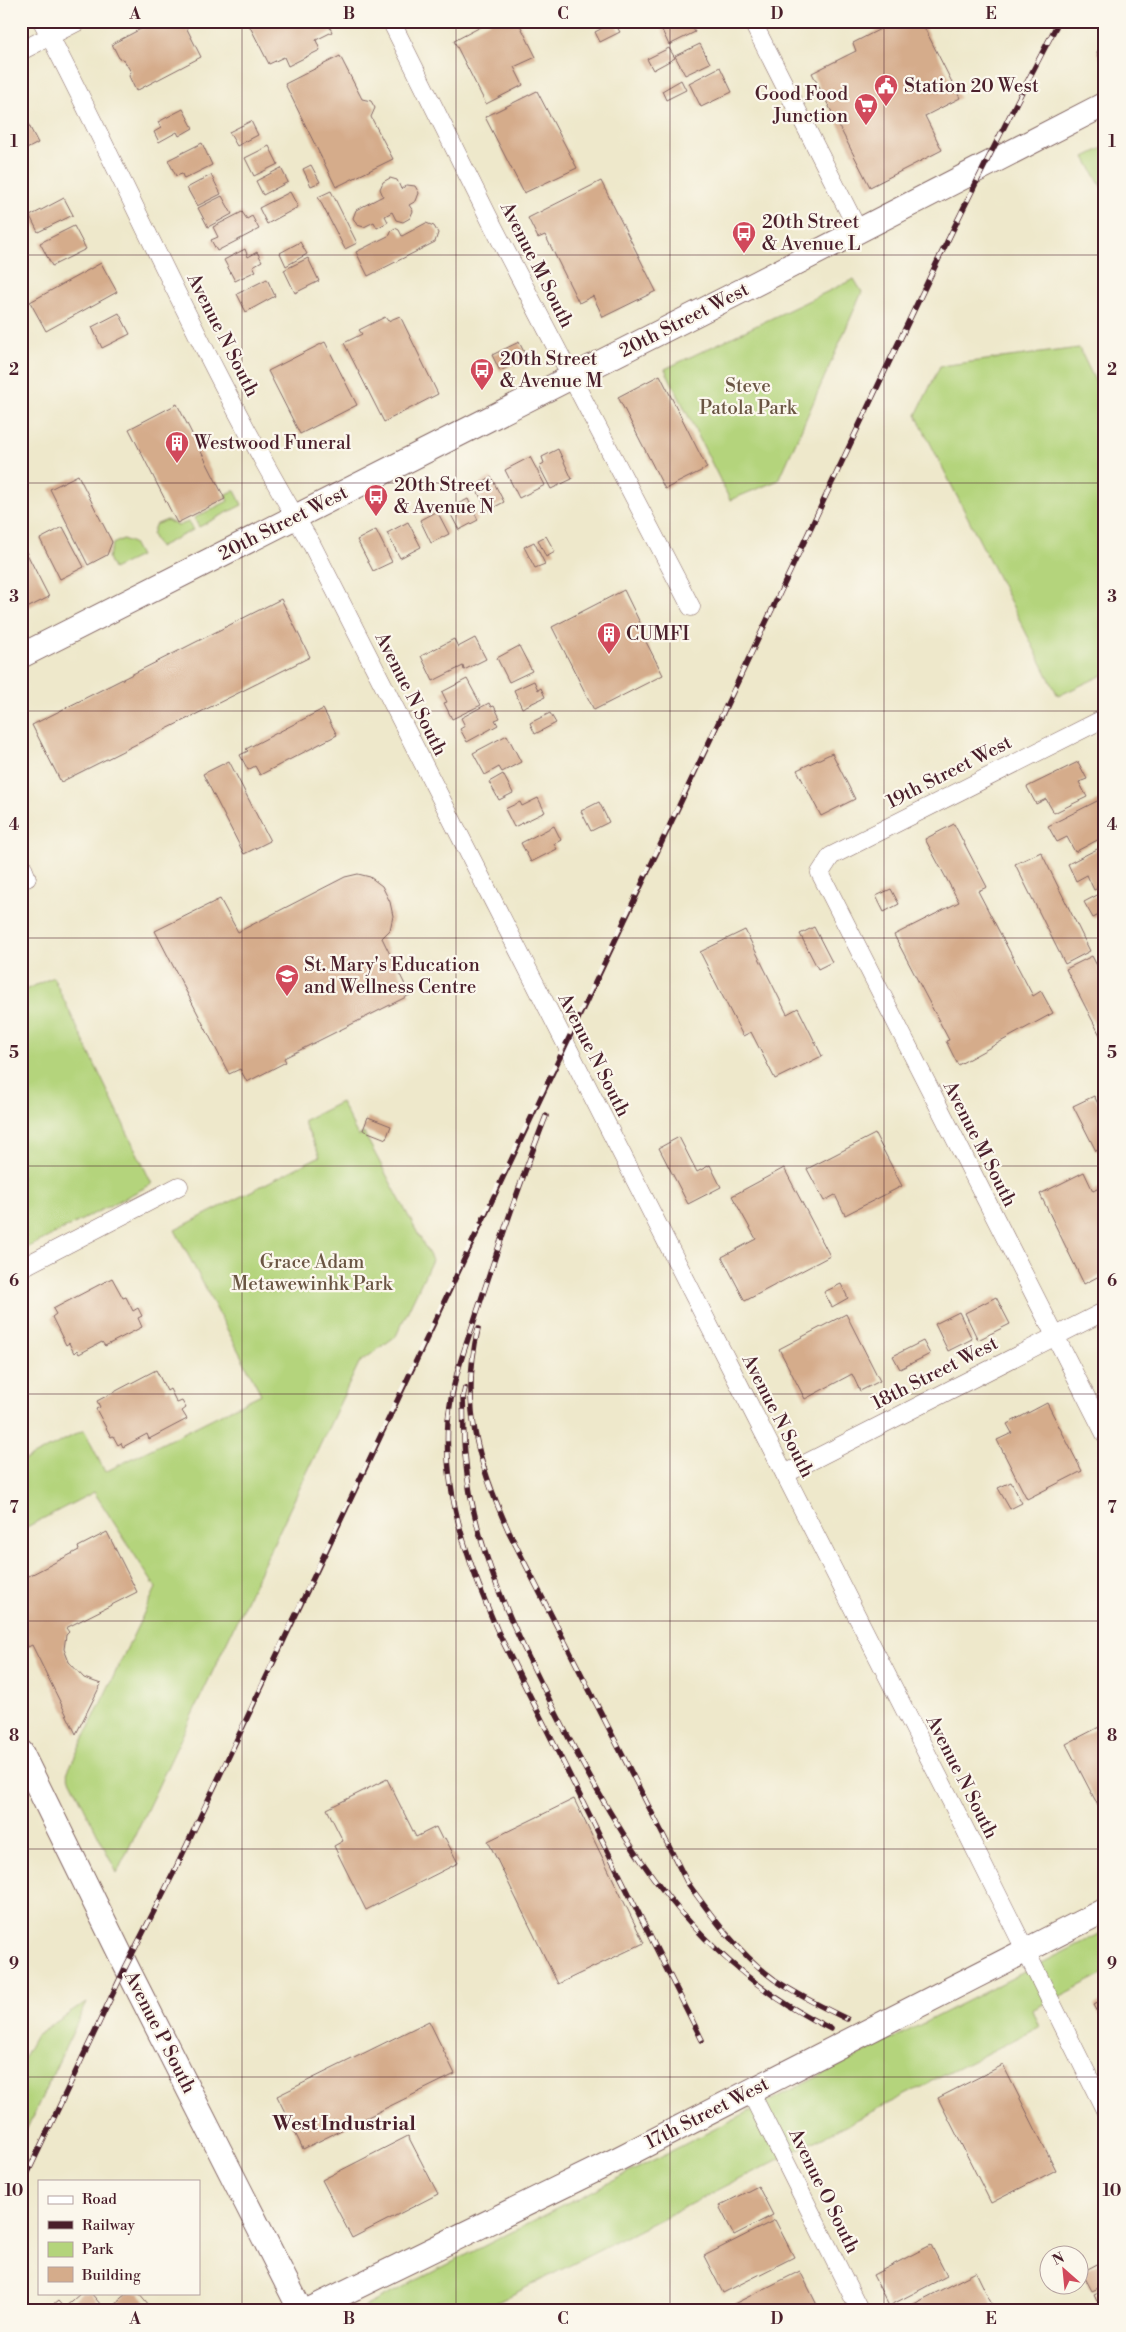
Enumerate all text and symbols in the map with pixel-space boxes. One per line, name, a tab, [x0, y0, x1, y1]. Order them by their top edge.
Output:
text: A	[128, 4, 141, 24]
text: B	[343, 4, 355, 24]
text: C	[557, 4, 569, 24]
text: D	[771, 4, 784, 24]
text: E	[985, 4, 997, 24]
public building icon: Station 20 West	[873, 73, 899, 107]
place label: Station 20 West	[904, 74, 1039, 98]
place label: Good Food Junction	[755, 82, 848, 128]
supermarket icon: Good Food Junction	[853, 92, 879, 126]
text: 1	[10, 132, 18, 152]
text: 1	[1108, 132, 1116, 152]
street label: Avenue M South	[495, 197, 579, 332]
place label: 20th Street & Avenue L	[762, 210, 860, 256]
bus stop icon: 20th Street & Avenue L	[731, 220, 757, 254]
street label: Avenue N South	[181, 268, 264, 401]
street label: 20th Street West	[615, 277, 753, 363]
place label: 20th Street & Avenue M	[500, 347, 603, 393]
bus stop icon: 20th Street & Avenue M	[469, 357, 495, 391]
text: 2	[9, 360, 19, 380]
text: 2	[1107, 360, 1117, 380]
park label: Steve Patola Park	[699, 374, 798, 420]
building icon: Westwood Funeral	[164, 430, 190, 464]
place label: Westwood Funeral	[193, 431, 352, 455]
place label: 20th Street & Avenue N	[394, 473, 494, 519]
street label: 20th Street West	[214, 480, 352, 566]
bus stop icon: 20th Street & Avenue N	[363, 483, 389, 517]
text: 3	[9, 587, 19, 607]
text: 3	[1107, 587, 1117, 607]
building icon: CUMFI	[596, 621, 622, 655]
place label: CUMFI	[626, 622, 690, 646]
street label: Avenue N South	[369, 627, 452, 760]
street label: 19th Street West	[882, 730, 1016, 814]
text: 4	[9, 815, 20, 835]
text: 4	[1107, 815, 1118, 835]
place label: St. Mary's Education and Wellness Centre	[304, 953, 480, 999]
school or university icon: St. Mary's Education and Wellness Centre	[274, 963, 300, 997]
street label: Avenue N South	[552, 988, 635, 1121]
text: 5	[9, 1043, 19, 1063]
text: 5	[1107, 1043, 1117, 1063]
street label: Avenue M South	[938, 1076, 1022, 1211]
park label: Grace Adam Metawewinhk Park	[232, 1250, 393, 1296]
text: 6	[9, 1271, 19, 1291]
text: 6	[1107, 1271, 1117, 1291]
street label: 18th Street West	[868, 1331, 1002, 1415]
street label: Avenue N South	[736, 1349, 819, 1482]
text: 7	[9, 1498, 19, 1518]
text: 7	[1107, 1498, 1117, 1518]
street label: Avenue N South	[920, 1710, 1003, 1843]
text: 8	[9, 1726, 19, 1746]
text: 8	[1107, 1726, 1117, 1746]
text: 9	[9, 1954, 19, 1974]
text: 9	[1107, 1954, 1117, 1974]
street label: Avenue P South	[118, 1966, 201, 2097]
street label: 17th Street West	[641, 2071, 773, 2154]
district label: West Industrial	[271, 2112, 416, 2137]
street label: Avenue O South	[783, 2124, 865, 2257]
legend	[38, 2180, 200, 2294]
text: 10	[5, 2181, 23, 2201]
text: 10	[1103, 2181, 1121, 2201]
text: Road	[82, 2190, 117, 2209]
text: Railway	[82, 2216, 136, 2235]
text: Park	[82, 2240, 114, 2259]
north arrow	[1038, 2244, 1088, 2294]
text: N	[1050, 2249, 1068, 2270]
text: Building	[81, 2266, 141, 2285]
text: A	[128, 2309, 141, 2329]
text: B	[343, 2309, 355, 2329]
text: C	[557, 2309, 569, 2329]
text: D	[771, 2309, 784, 2329]
text: E	[985, 2309, 997, 2329]

